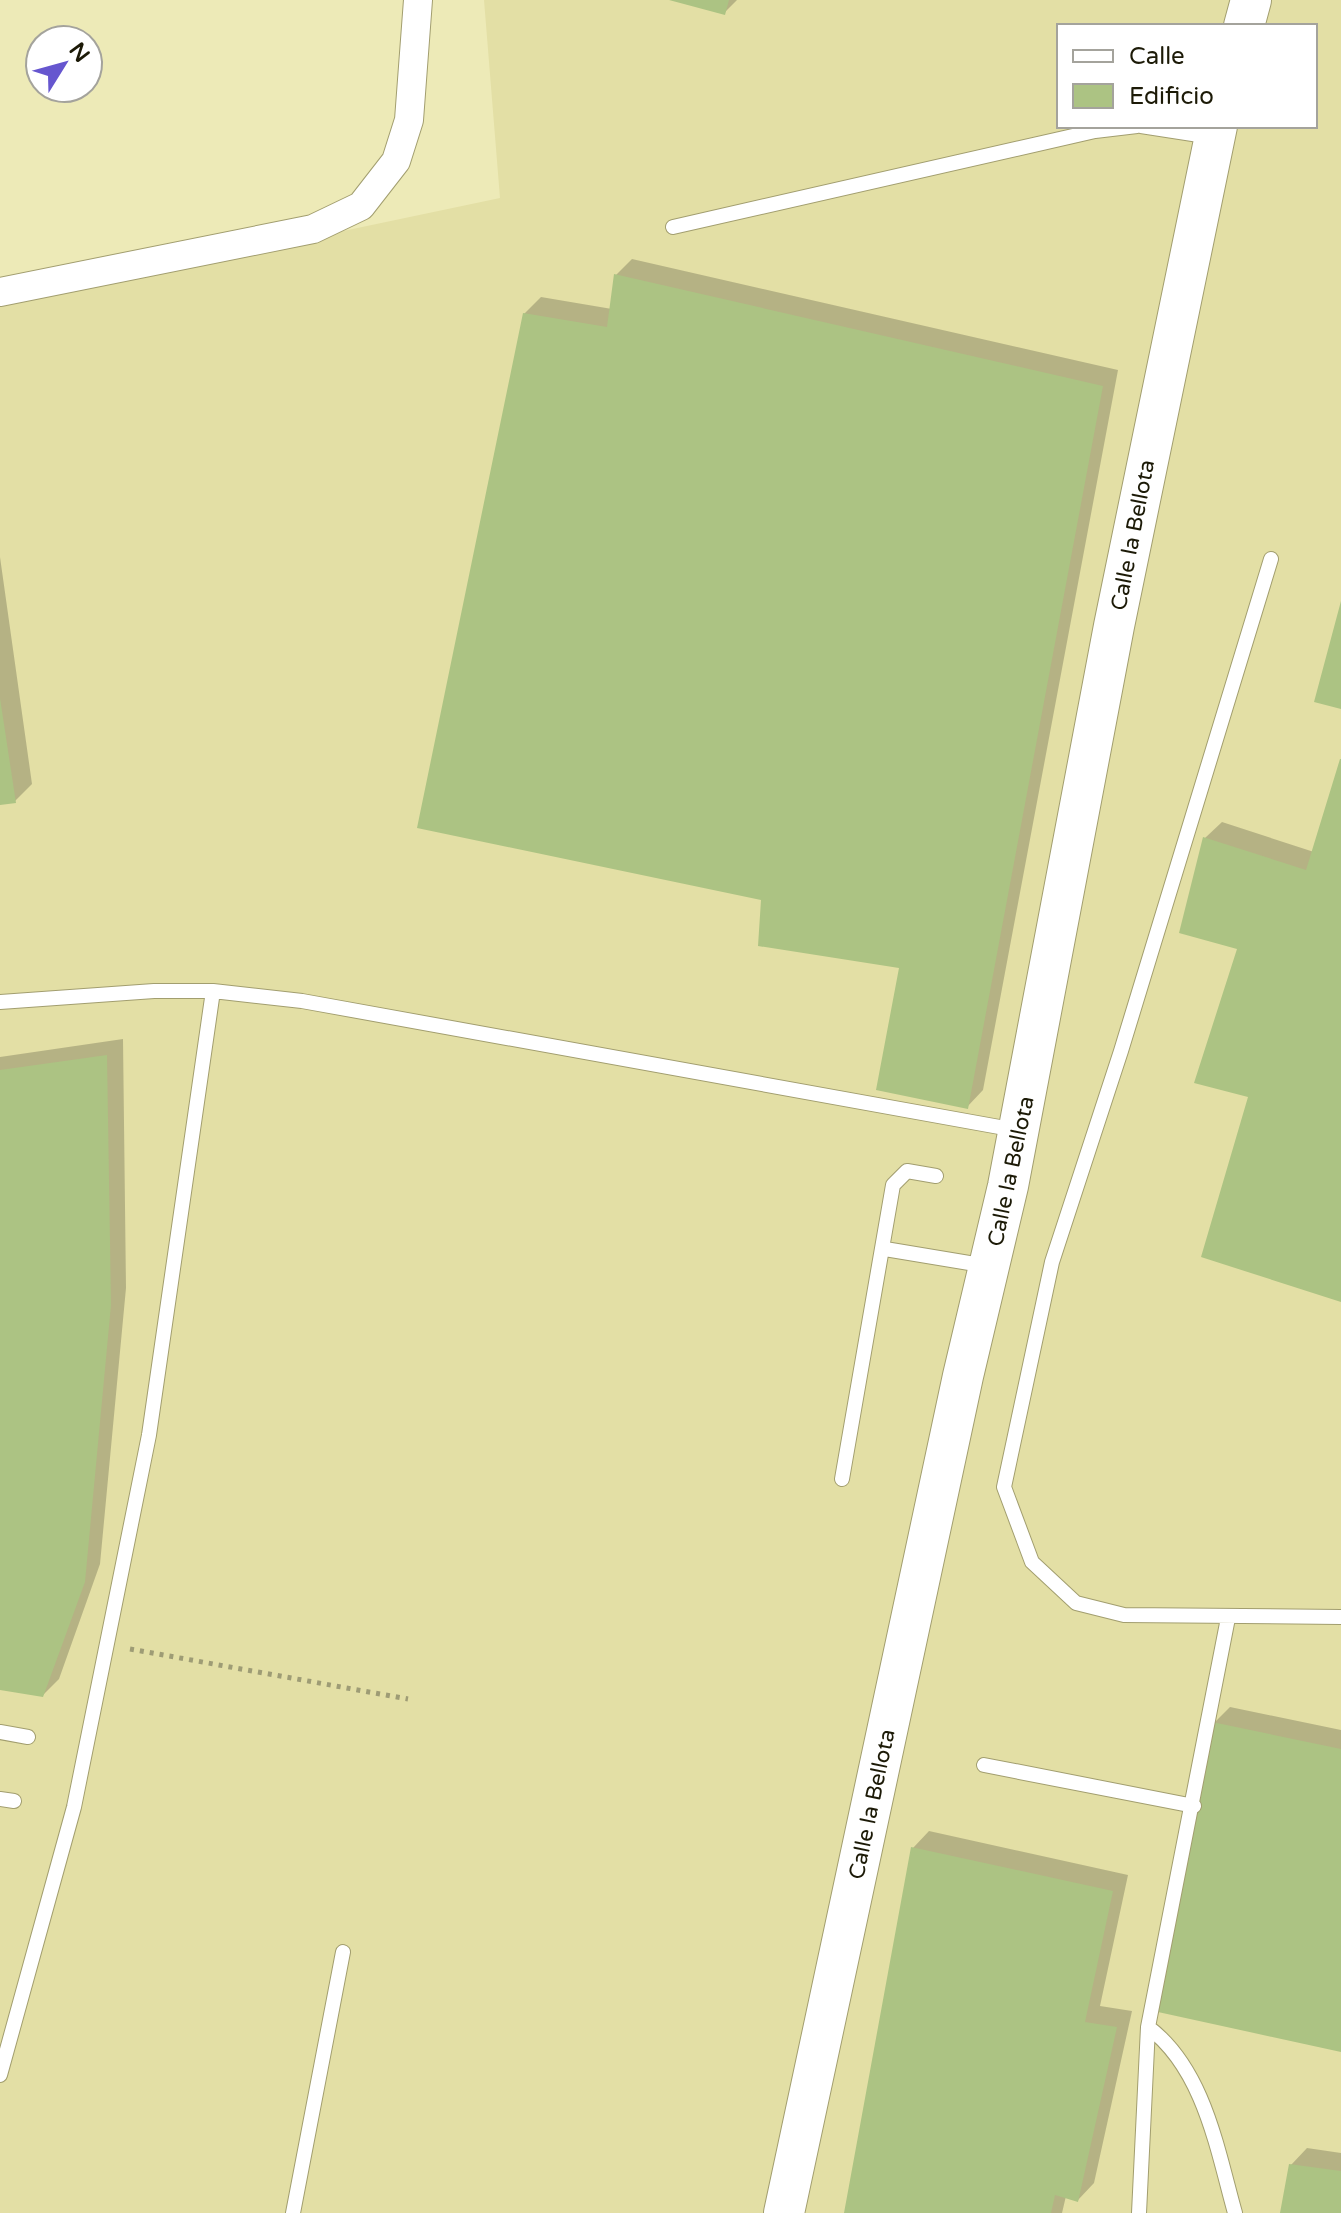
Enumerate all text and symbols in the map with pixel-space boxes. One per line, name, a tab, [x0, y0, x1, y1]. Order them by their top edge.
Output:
north arrow	[24, 24, 104, 104]
legend	[1057, 24, 1317, 128]
text: N	[63, 38, 95, 67]
text: Calle	[1129, 42, 1185, 71]
text: Edificio	[1129, 82, 1214, 111]
street label: Calle la Bellota	[1106, 458, 1160, 613]
street label: Calle la Bellota	[982, 1094, 1040, 1249]
street label: Calle la Bellota	[843, 1727, 901, 1882]

